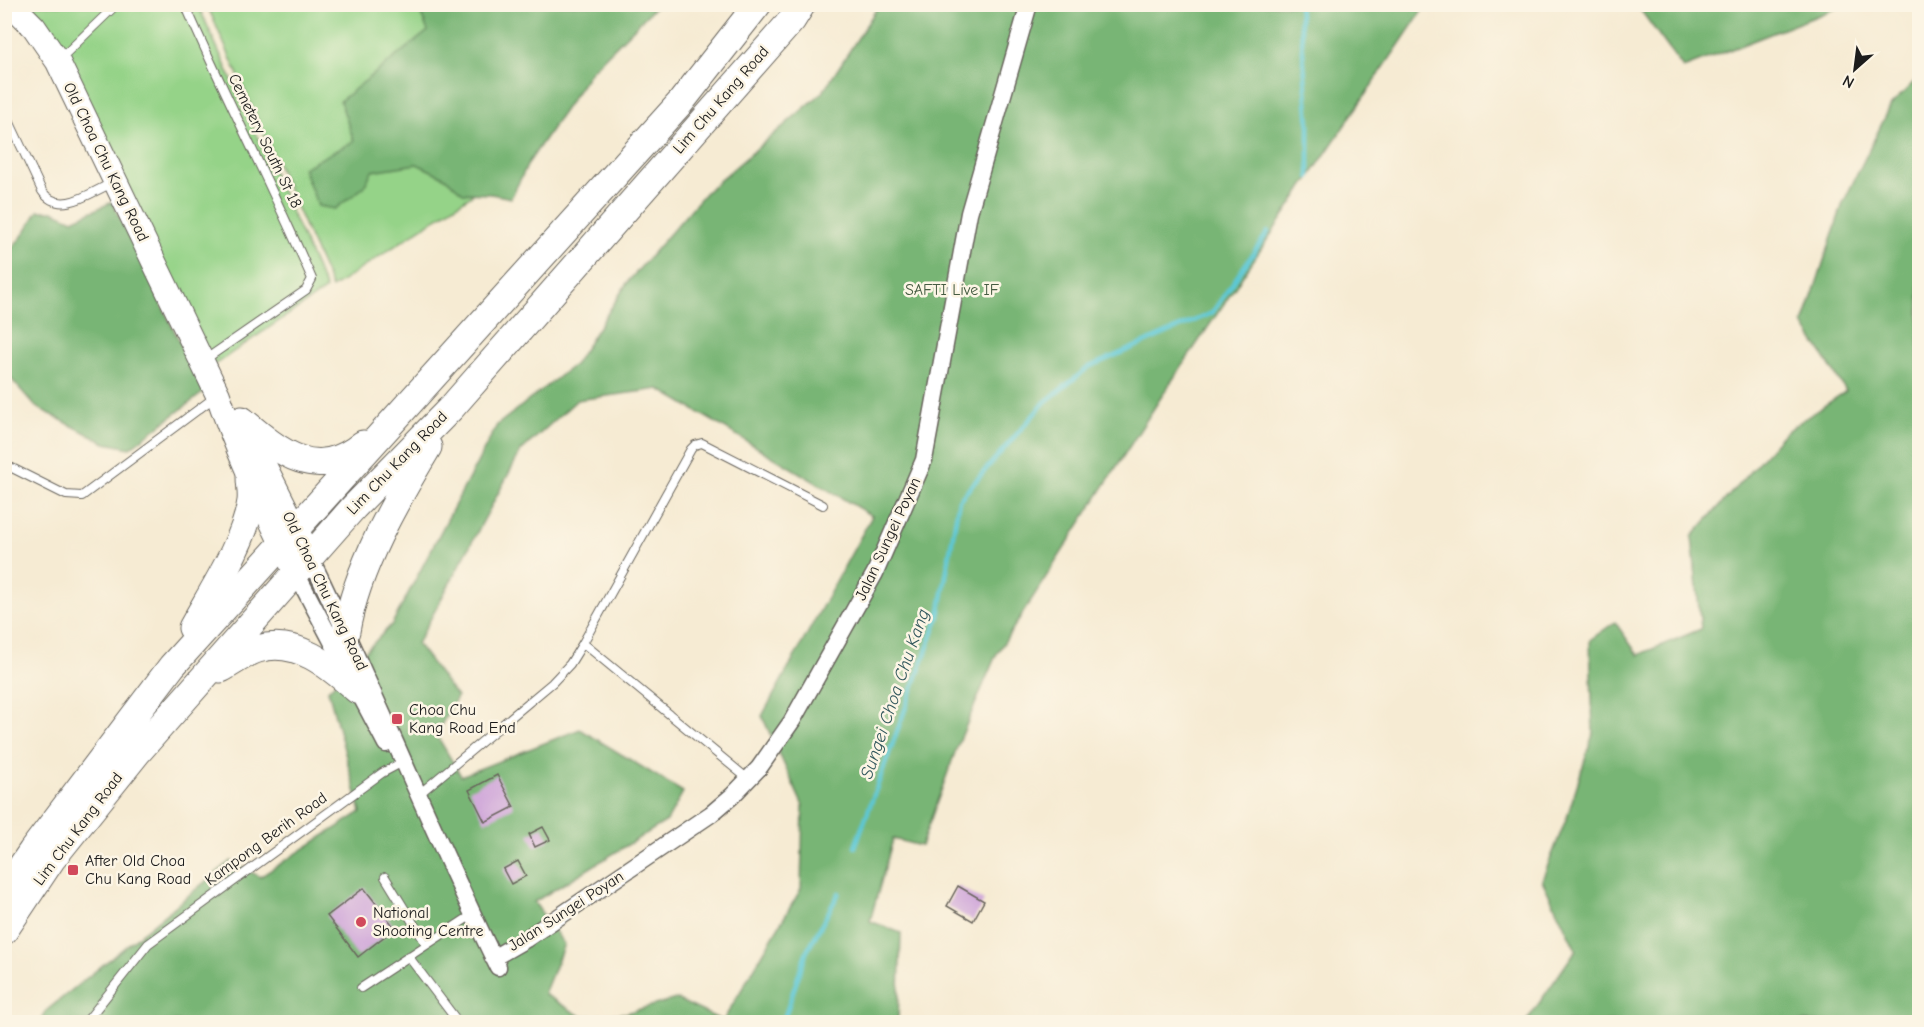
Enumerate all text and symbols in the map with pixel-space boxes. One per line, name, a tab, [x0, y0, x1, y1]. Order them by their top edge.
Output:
north arrow	[1825, 39, 1885, 99]
street label: Lim Chu Kang Road	[669, 43, 773, 157]
street label: Cemetery South St 18	[225, 71, 305, 211]
text: N	[1840, 71, 1857, 92]
street label: Old Choa Chu Kang Road	[60, 80, 152, 244]
park label: SAFTI Live IF	[905, 281, 1000, 299]
street label: Lim Chu Kang Road	[343, 408, 451, 518]
street label: Jalan Sungei Poyan	[852, 475, 924, 603]
street label: Old Choa Chu Kang Road	[279, 509, 371, 673]
water label: Sungei Choa Chu Kang	[856, 606, 934, 782]
place label: Choa Chu Kang Road End	[409, 701, 516, 737]
marker: Choa Chu Kang Road End	[390, 712, 404, 726]
street label: Lim Chu Kang Road	[30, 769, 126, 889]
street label: Kampong Berih Road	[201, 789, 331, 889]
place label: After Old Choa Chu Kang Road	[85, 852, 191, 888]
marker: After Old Choa Chu Kang Road	[66, 863, 80, 877]
street label: Jalan Sungei Poyan	[505, 867, 627, 955]
place label: National Shooting Centre	[373, 904, 483, 940]
marker: National Shooting Centre	[354, 915, 368, 929]

